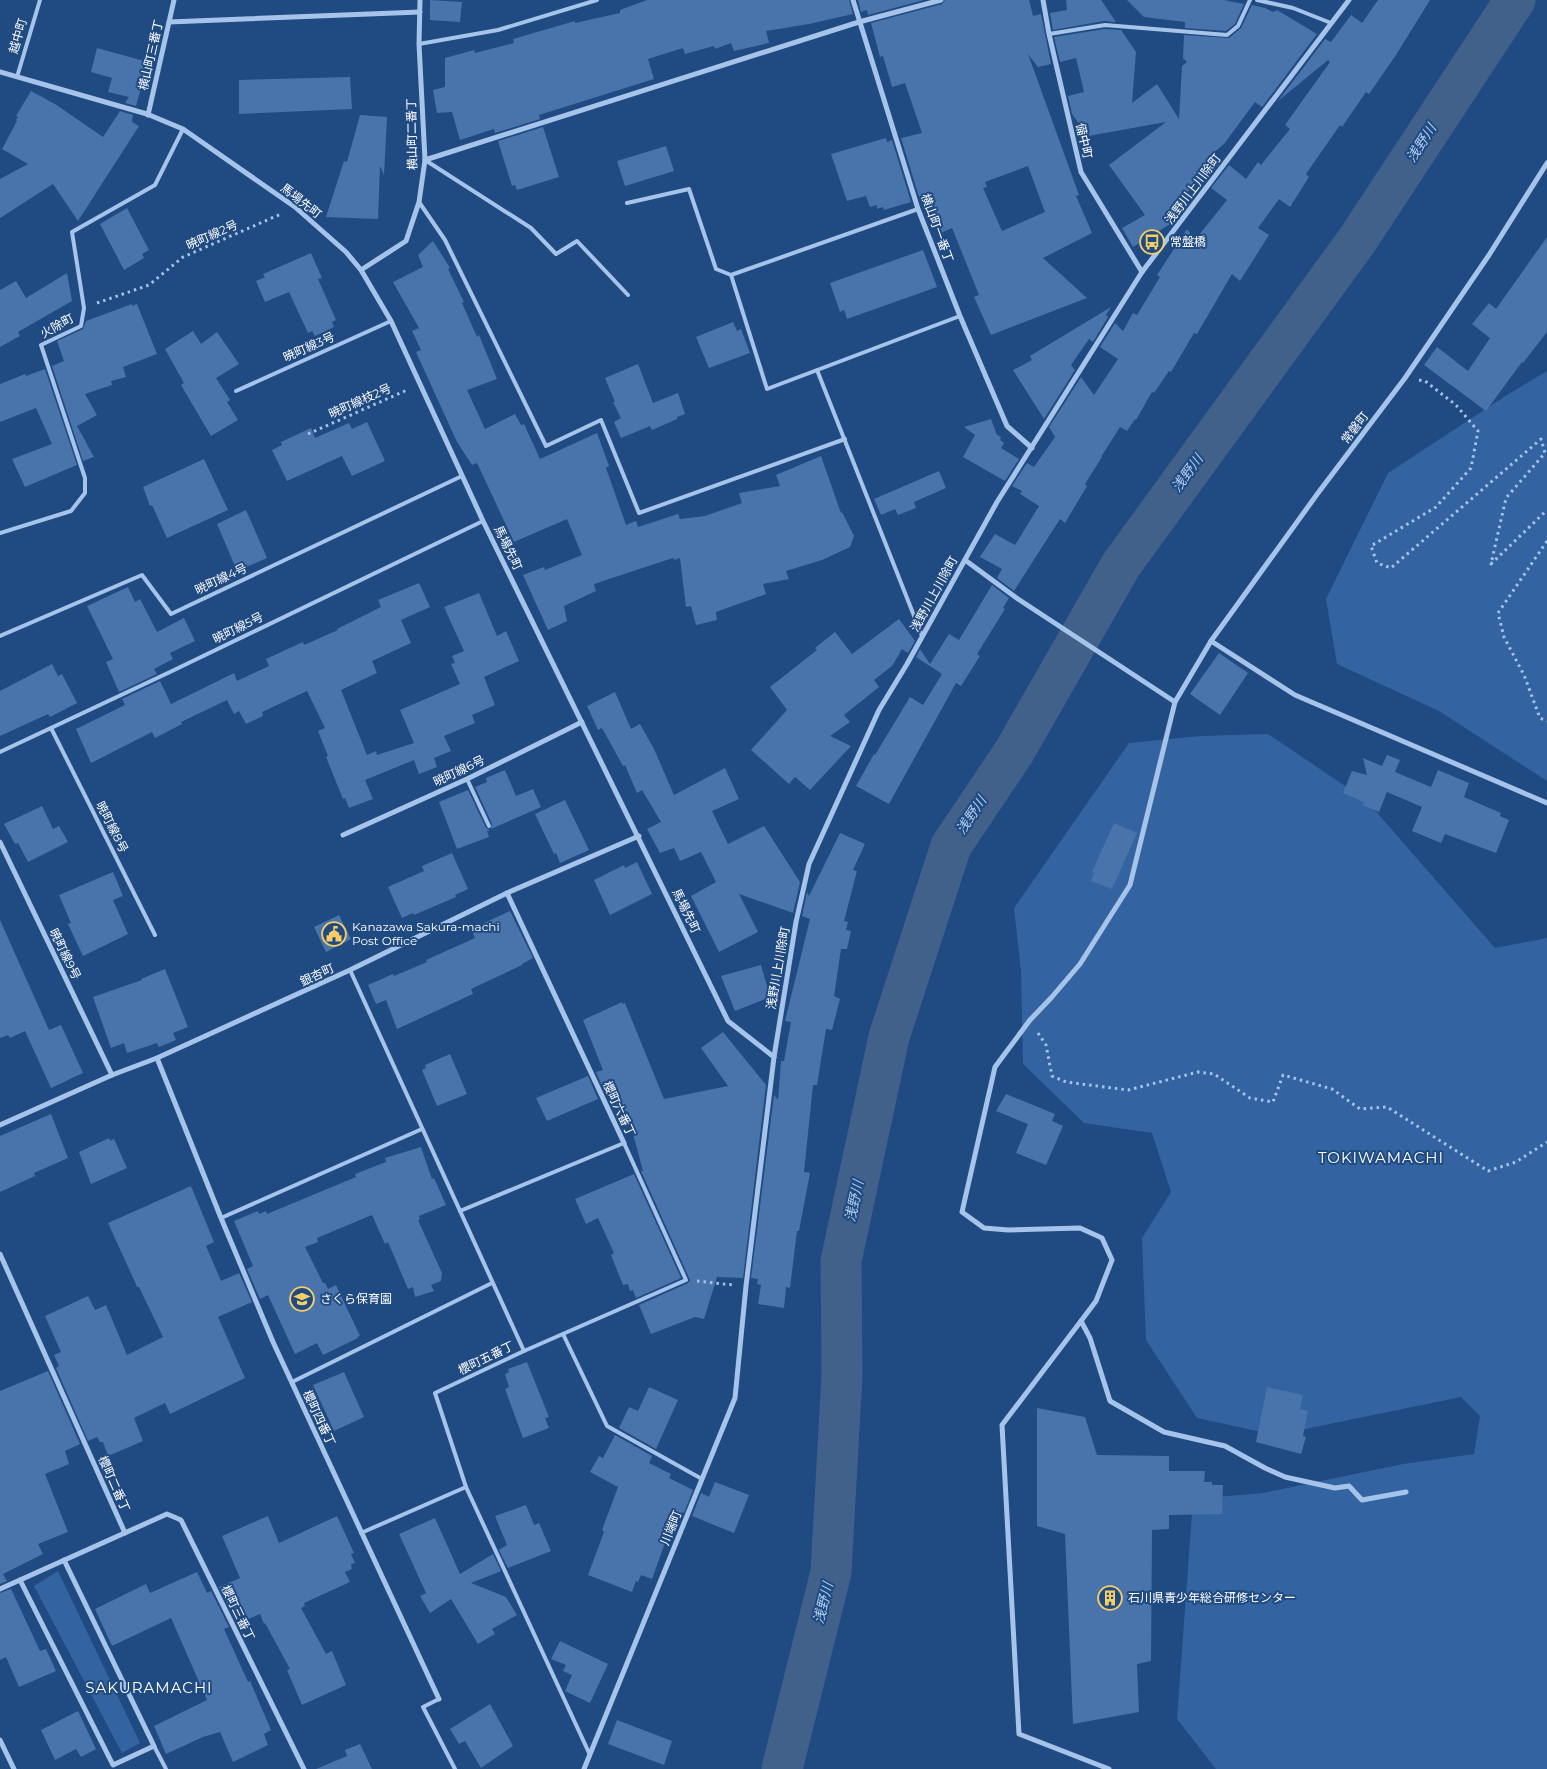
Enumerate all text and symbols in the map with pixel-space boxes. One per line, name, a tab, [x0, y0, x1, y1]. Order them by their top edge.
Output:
street label: 越中町	[5, 16, 30, 55]
street label: 横山町三番丁	[135, 18, 166, 92]
street label: 横山町二番丁	[403, 98, 420, 170]
water label: 浅野川	[1402, 119, 1441, 166]
street label: 備中町	[1073, 122, 1096, 160]
street label: 浅野川上川除町	[1161, 151, 1224, 227]
street label: 馬場先町	[278, 180, 325, 221]
street label: 横山町一番丁	[918, 191, 957, 264]
street label: 暁町線2号	[184, 217, 240, 253]
bus stop icon: 常盤橋	[1139, 229, 1165, 255]
place label: 常盤橋	[1170, 234, 1206, 249]
street label: 火除町	[37, 310, 76, 341]
street label: 暁町線3号	[281, 329, 337, 365]
street label: 暁町線枝2号	[326, 380, 393, 421]
street label: 常磐町	[1338, 409, 1371, 447]
water label: 浅野川	[1167, 449, 1208, 495]
street label: 馬場先町	[491, 523, 526, 573]
street label: 浅野川上川除町	[907, 553, 960, 634]
street label: 暁町線4号	[192, 560, 249, 597]
street label: 暁町線5号	[210, 609, 266, 646]
street label: 暁町線6号	[431, 752, 487, 789]
water label: 浅野川	[952, 791, 991, 837]
street label: 暁町線8号	[93, 799, 132, 855]
street label: 馬場先町	[669, 886, 704, 936]
place label: Kanazawa Sakura-machi Post Office	[352, 919, 500, 948]
public building icon: Kanazawa Sakura-machi Post Office	[321, 921, 347, 947]
street label: 浅野川上川除町	[763, 925, 792, 1011]
street label: 暁町線9号	[47, 926, 84, 982]
street label: 銀杏町	[297, 960, 336, 989]
street label: 櫻町六番丁	[600, 1078, 639, 1139]
district label: TOKIWAMACHI	[1318, 1148, 1444, 1167]
water label: 浅野川	[841, 1177, 868, 1223]
school or university icon: さくら保育園	[289, 1286, 315, 1312]
place label: さくら保育園	[320, 1291, 392, 1306]
street label: 櫻町五番丁	[456, 1338, 516, 1377]
street label: 櫻町四番丁	[300, 1387, 339, 1448]
street label: 櫻町二番丁	[95, 1453, 134, 1514]
street label: 川端町	[657, 1508, 684, 1547]
water label: 浅野川	[809, 1579, 837, 1626]
street label: 櫻町三番丁	[219, 1583, 258, 1643]
building icon: 石川県青少年総合研修センター	[1097, 1585, 1123, 1611]
place label: 石川県青少年総合研修センター	[1128, 1590, 1296, 1605]
district label: SAKURAMACHI	[85, 1678, 213, 1697]

